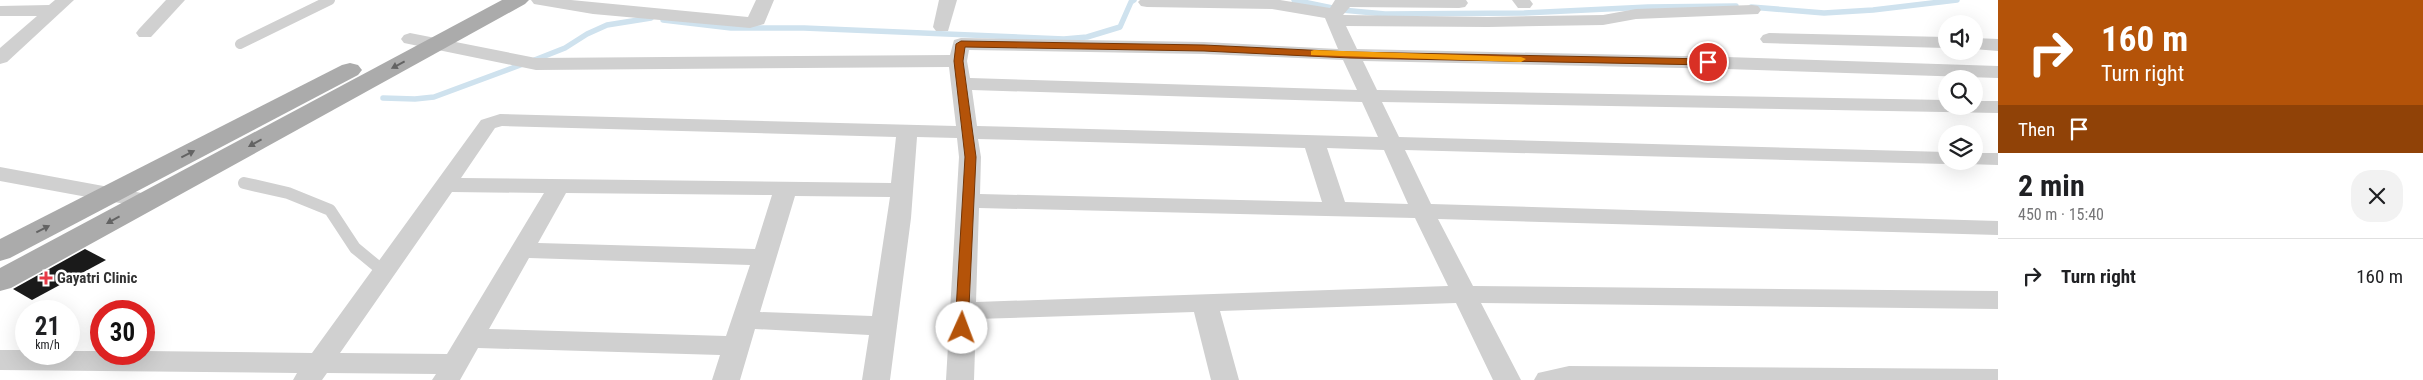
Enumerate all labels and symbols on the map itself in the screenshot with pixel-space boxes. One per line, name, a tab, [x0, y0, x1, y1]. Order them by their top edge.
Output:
pin	[1687, 41, 1729, 83]
one-way arrow	[391, 61, 406, 69]
one-way arrow	[249, 138, 262, 147]
one-way arrow	[180, 150, 195, 158]
one-way arrow	[105, 216, 120, 224]
one-way arrow	[36, 225, 51, 233]
place label: Gayatri Clinic	[57, 269, 137, 287]
marker: Gayatri Clinic	[39, 271, 53, 285]
speed limit sign: 30	[90, 300, 155, 365]
position arrow	[935, 301, 987, 353]

